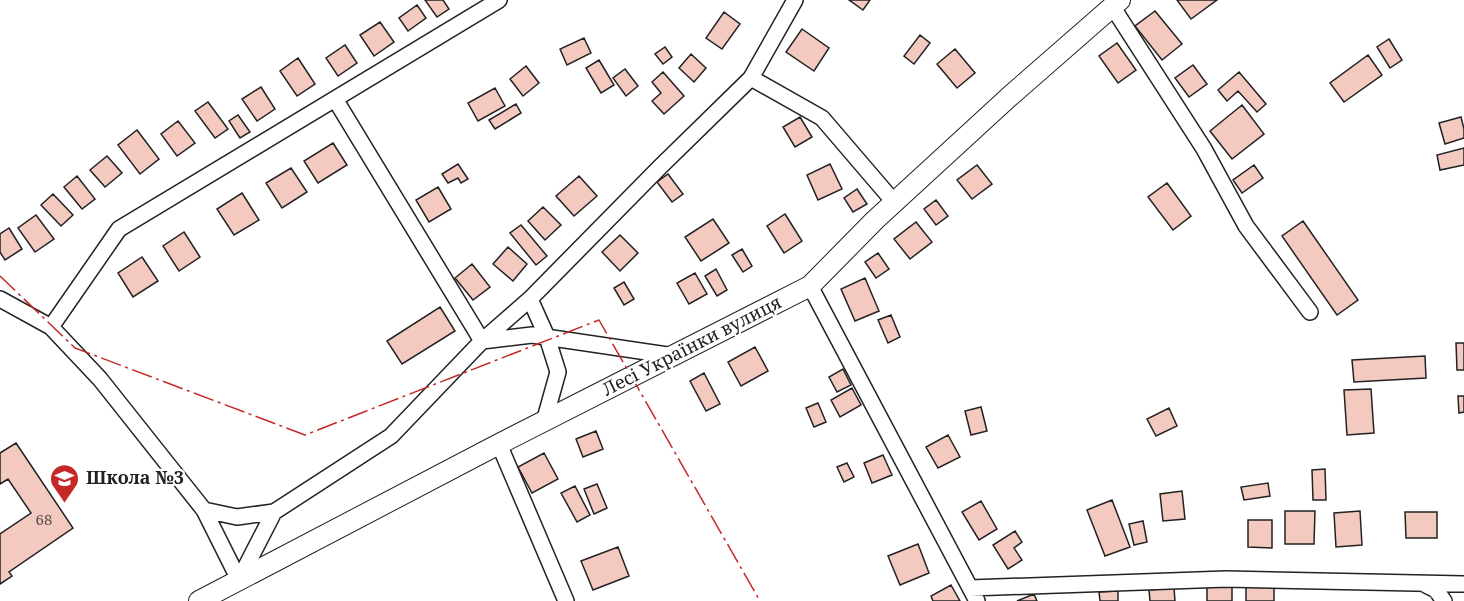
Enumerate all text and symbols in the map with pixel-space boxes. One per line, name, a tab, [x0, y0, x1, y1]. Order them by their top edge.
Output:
street label: Лесі Українки вулиця	[598, 290, 785, 401]
school or university icon: Школа №3	[49, 462, 81, 504]
place label: Школа №3	[86, 465, 184, 489]
house number: 68	[36, 509, 52, 529]

